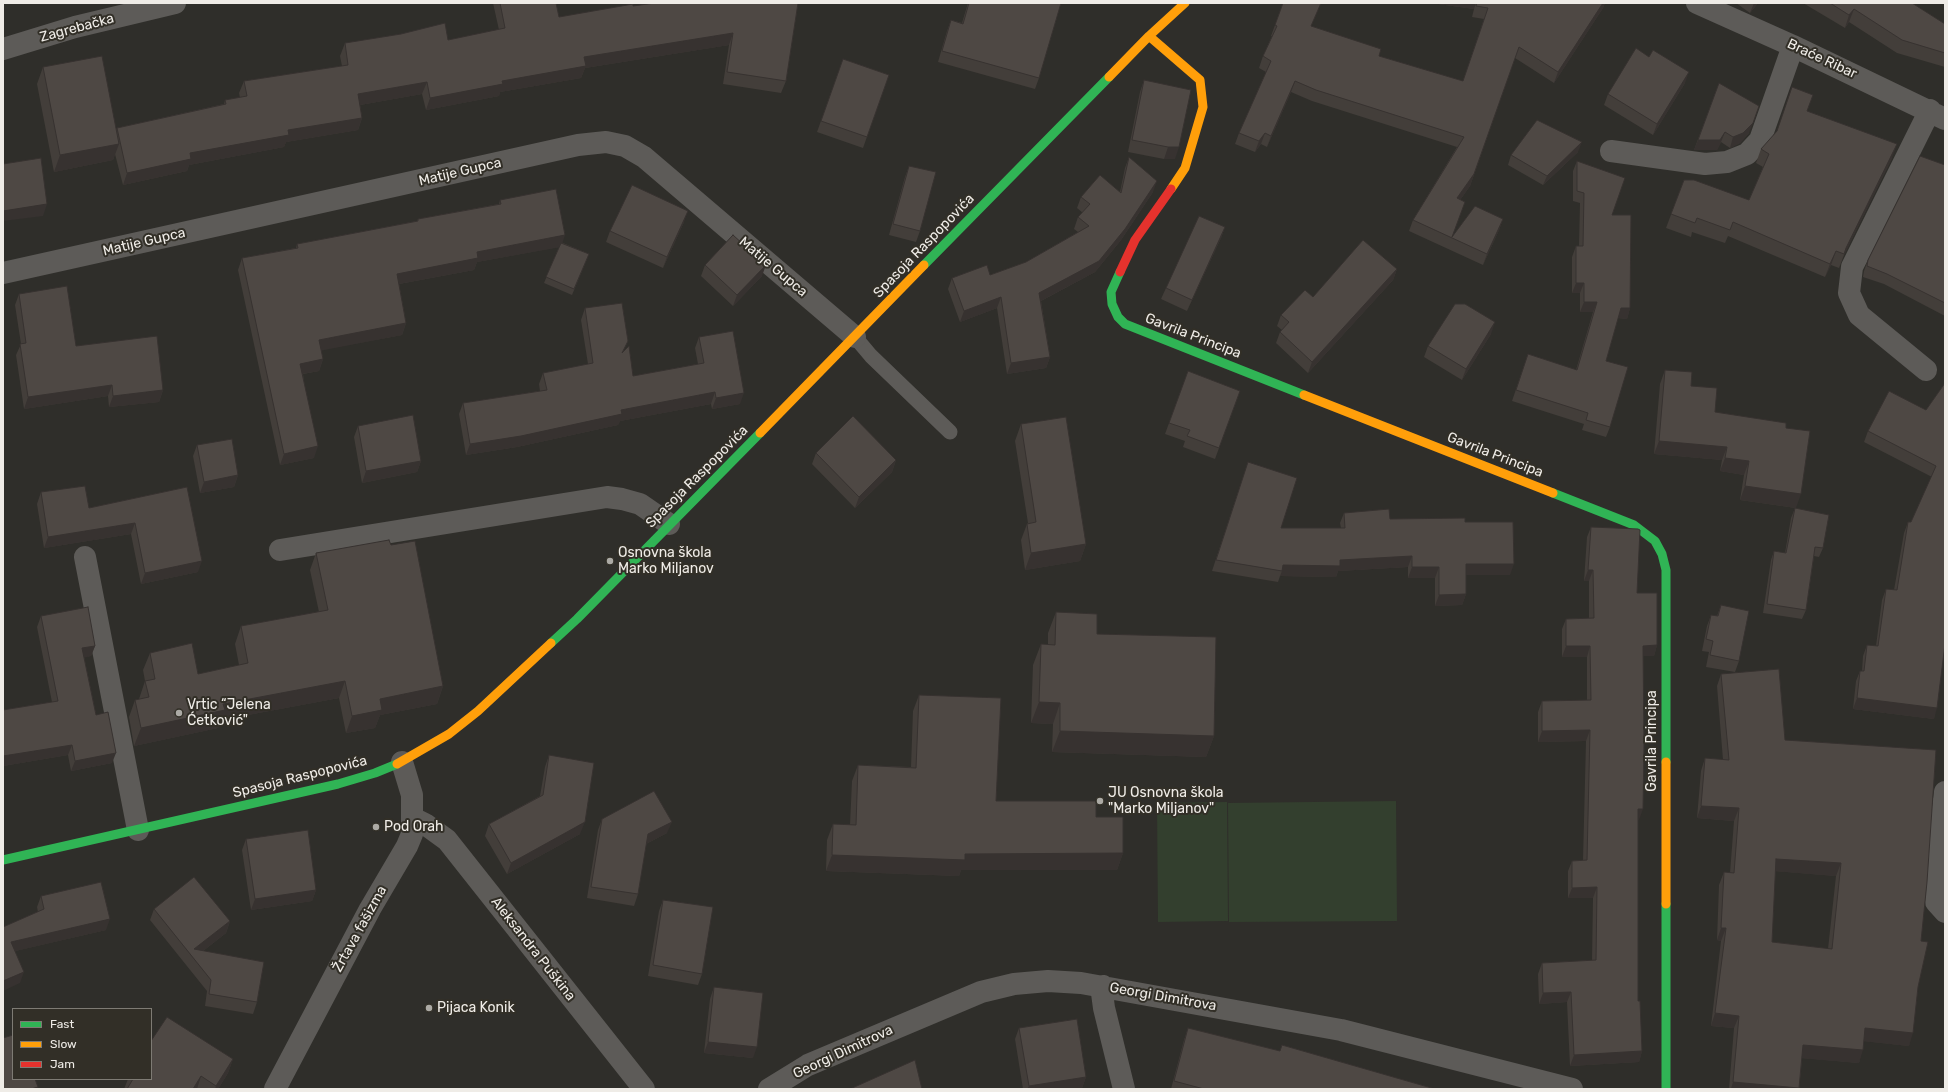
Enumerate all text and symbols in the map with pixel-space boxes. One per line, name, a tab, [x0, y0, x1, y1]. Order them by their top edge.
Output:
street label: Zagrebačka	[38, 10, 116, 46]
street label: Braće Ribar	[1784, 35, 1860, 83]
street label: Matije Gupca	[417, 154, 503, 190]
street label: Spasoja Raspopovića	[870, 191, 978, 301]
street label: Matije Gupca	[101, 224, 187, 260]
street label: Matije Gupca	[735, 233, 811, 301]
street label: Gavrila Principa	[1143, 310, 1243, 362]
street label: Spasoja Raspopovića	[642, 422, 752, 532]
street label: Gavrila Principa	[1445, 429, 1545, 481]
place label: Osnovna škola Marko Miljanov	[618, 545, 714, 578]
marker: Osnovna škola Marko Miljanov	[605, 556, 615, 566]
street label: Gavrila Principa	[1644, 690, 1660, 792]
place label: Vrtic “Jelena Ćetković"	[187, 697, 271, 730]
marker: Vrtic “Jelena Ćetković"	[174, 708, 184, 718]
street label: Spasoja Raspopovića	[231, 752, 369, 802]
place label: JU Osnovna škola "Marko Miljanov"	[1108, 785, 1224, 818]
marker: JU Osnovna škola "Marko Miljanov"	[1095, 796, 1105, 806]
place label: Pod Orah	[384, 819, 444, 835]
marker: Pod Orah	[371, 822, 381, 832]
street label: Žrtava fašizma	[329, 883, 391, 975]
street label: Aleksandra Puškina	[487, 894, 579, 1004]
street label: Georgi Dimitrova	[1108, 979, 1218, 1015]
place label: Pijaca Konik	[437, 1000, 515, 1016]
marker: Pijaca Konik	[424, 1003, 434, 1013]
legend	[12, 1008, 152, 1080]
text: Fast	[50, 1017, 74, 1031]
street label: Georgi Dimitrova	[790, 1022, 896, 1082]
text: Slow	[50, 1037, 77, 1051]
text: Jam	[50, 1057, 75, 1071]

